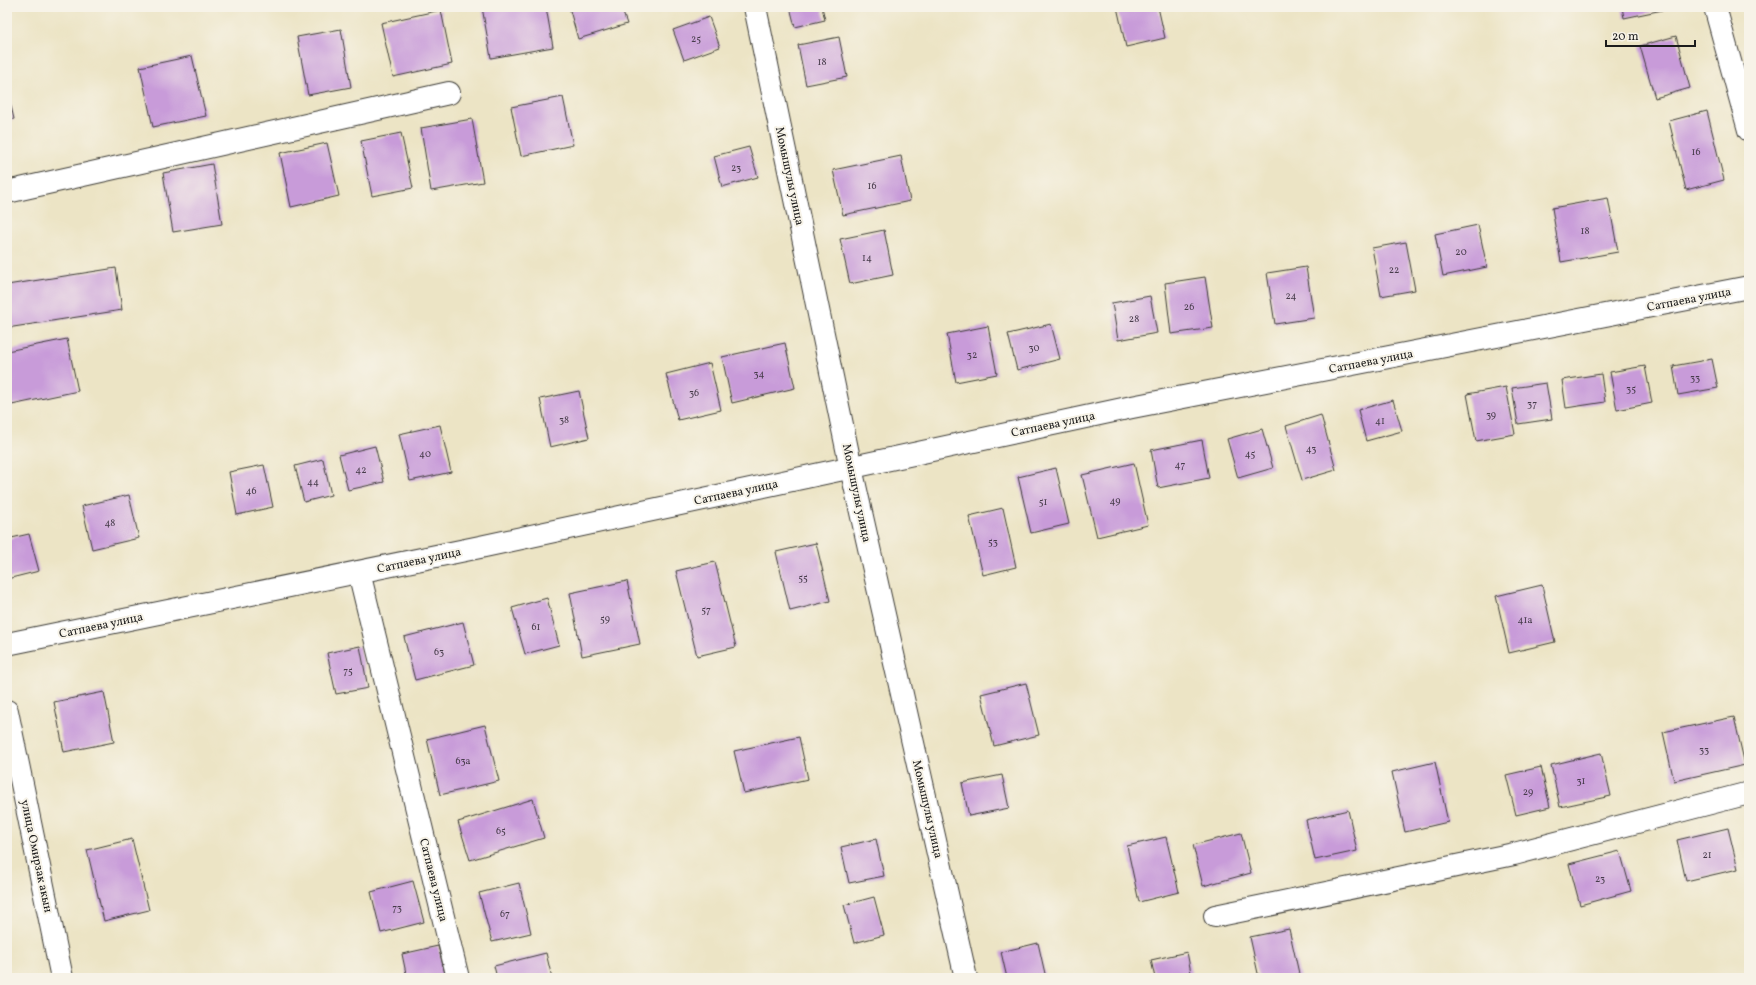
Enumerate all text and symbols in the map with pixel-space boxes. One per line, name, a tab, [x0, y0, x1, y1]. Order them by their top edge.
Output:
scale bar	[1606, 22, 1695, 48]
text: 20 m	[1612, 29, 1639, 45]
house number: 25	[691, 32, 701, 46]
house number: 18	[818, 55, 826, 69]
street label: Момышулы улица	[771, 125, 807, 227]
house number: 16	[1692, 145, 1700, 159]
house number: 23	[731, 161, 741, 175]
house number: 16	[868, 179, 876, 193]
house number: 18	[1581, 224, 1589, 238]
house number: 20	[1455, 245, 1467, 259]
house number: 14	[862, 251, 872, 265]
house number: 22	[1389, 263, 1399, 277]
street label: Сатпаева улица	[1646, 284, 1733, 316]
house number: 24	[1285, 289, 1297, 303]
house number: 26	[1184, 300, 1194, 314]
house number: 28	[1129, 312, 1139, 326]
house number: 30	[1029, 341, 1039, 355]
street label: Сатпаева улица	[1328, 346, 1415, 378]
house number: 32	[967, 348, 977, 362]
house number: 34	[753, 367, 765, 381]
house number: 33	[1690, 371, 1700, 385]
house number: 35	[1626, 382, 1636, 396]
house number: 36	[689, 386, 699, 400]
house number: 37	[1527, 397, 1537, 411]
street label: Сатпаева улица	[1010, 408, 1097, 442]
house number: 39	[1486, 408, 1496, 422]
house number: 38	[559, 413, 569, 427]
house number: 41	[1375, 414, 1385, 428]
street label: Момышулы улица	[838, 442, 874, 544]
house number: 43	[1306, 442, 1316, 456]
house number: 40	[419, 447, 431, 461]
house number: 45	[1245, 447, 1255, 461]
house number: 47	[1175, 458, 1186, 472]
house number: 42	[355, 463, 367, 477]
house number: 44	[307, 475, 319, 489]
street label: Сатпаева улица	[693, 476, 780, 510]
house number: 46	[246, 484, 256, 498]
house number: 49	[1110, 494, 1120, 508]
house number: 51	[1039, 495, 1047, 509]
house number: 48	[105, 516, 115, 530]
house number: 53	[988, 535, 998, 549]
street label: Сатпаева улица	[376, 544, 463, 578]
house number: 55	[798, 571, 808, 585]
house number: 57	[701, 603, 711, 617]
street label: Сатпаева улица	[58, 609, 145, 643]
house number: 59	[600, 612, 610, 626]
house number: 41а	[1518, 613, 1532, 627]
house number: 61	[532, 620, 541, 634]
house number: 63	[434, 645, 444, 659]
house number: 75	[343, 664, 353, 678]
house number: 33	[1699, 743, 1709, 757]
house number: 63а	[455, 754, 471, 768]
street label: Момышулы улица	[908, 759, 946, 860]
house number: 31	[1576, 774, 1586, 788]
house number: 29	[1523, 785, 1533, 799]
street label: улица Омирзак акын	[16, 798, 56, 914]
house number: 65	[496, 824, 506, 838]
street label: Сатпаева улица	[415, 837, 451, 924]
house number: 21	[1702, 848, 1712, 862]
house number: 23	[1595, 872, 1605, 886]
house number: 73	[392, 901, 402, 915]
house number: 67	[500, 907, 510, 921]

